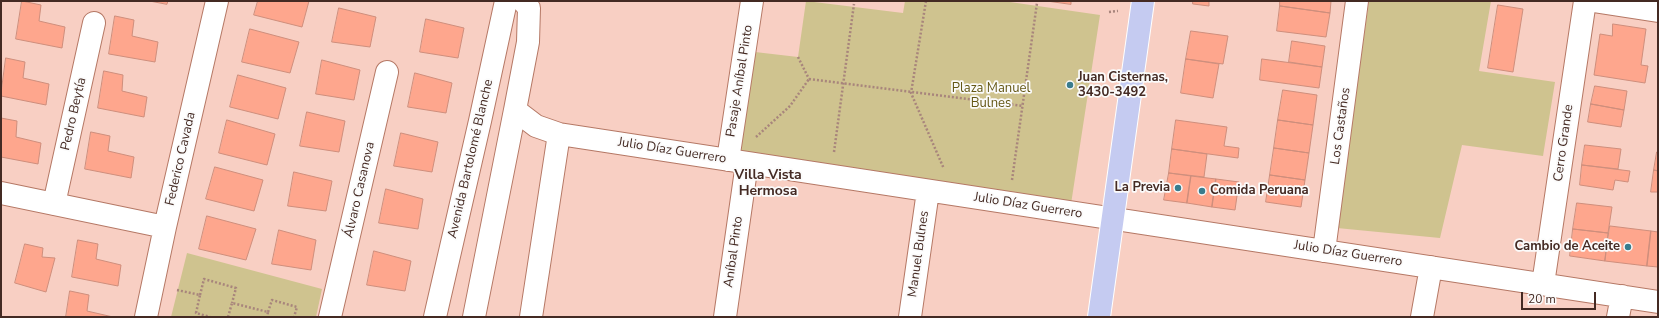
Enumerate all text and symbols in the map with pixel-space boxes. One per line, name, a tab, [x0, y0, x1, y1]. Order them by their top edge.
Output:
street label: Pasaje Aníbal Pinto	[723, 24, 757, 138]
place label: Juan Cisternas, 3430-3492	[1078, 70, 1168, 101]
street label: Pedro Beytía	[58, 76, 90, 152]
street label: Avenida Bartolomé Blanche	[445, 78, 497, 240]
marker: Juan Cisternas, 3430-3492	[1065, 80, 1075, 90]
park label: Plaza Manuel Bulnes	[952, 81, 1030, 112]
street label: Los Castaños	[1328, 86, 1354, 166]
street label: Cerro Grande	[1551, 103, 1577, 183]
street label: Federico Cavada	[163, 111, 199, 207]
street label: Julio Díaz Guerrero	[617, 135, 727, 167]
street label: Álvaro Casanova	[341, 140, 379, 240]
district label: Villa Vista Hermosa	[734, 168, 802, 200]
place label: La Previa	[1115, 180, 1170, 196]
marker: La Previa	[1173, 183, 1183, 193]
place label: Comida Peruana	[1210, 183, 1309, 199]
marker: Comida Peruana	[1197, 186, 1207, 196]
street label: Julio Díaz Guerrero	[973, 190, 1083, 222]
street label: Manuel Bulnes	[905, 210, 933, 298]
street label: Aníbal Pinto	[721, 215, 747, 289]
street label: Julio Díaz Guerrero	[1293, 238, 1403, 270]
place label: Cambio de Aceite	[1514, 239, 1620, 255]
marker: Cambio de Aceite	[1623, 242, 1633, 252]
scale bar	[1523, 284, 1598, 310]
text: 20 m	[1528, 291, 1556, 307]

